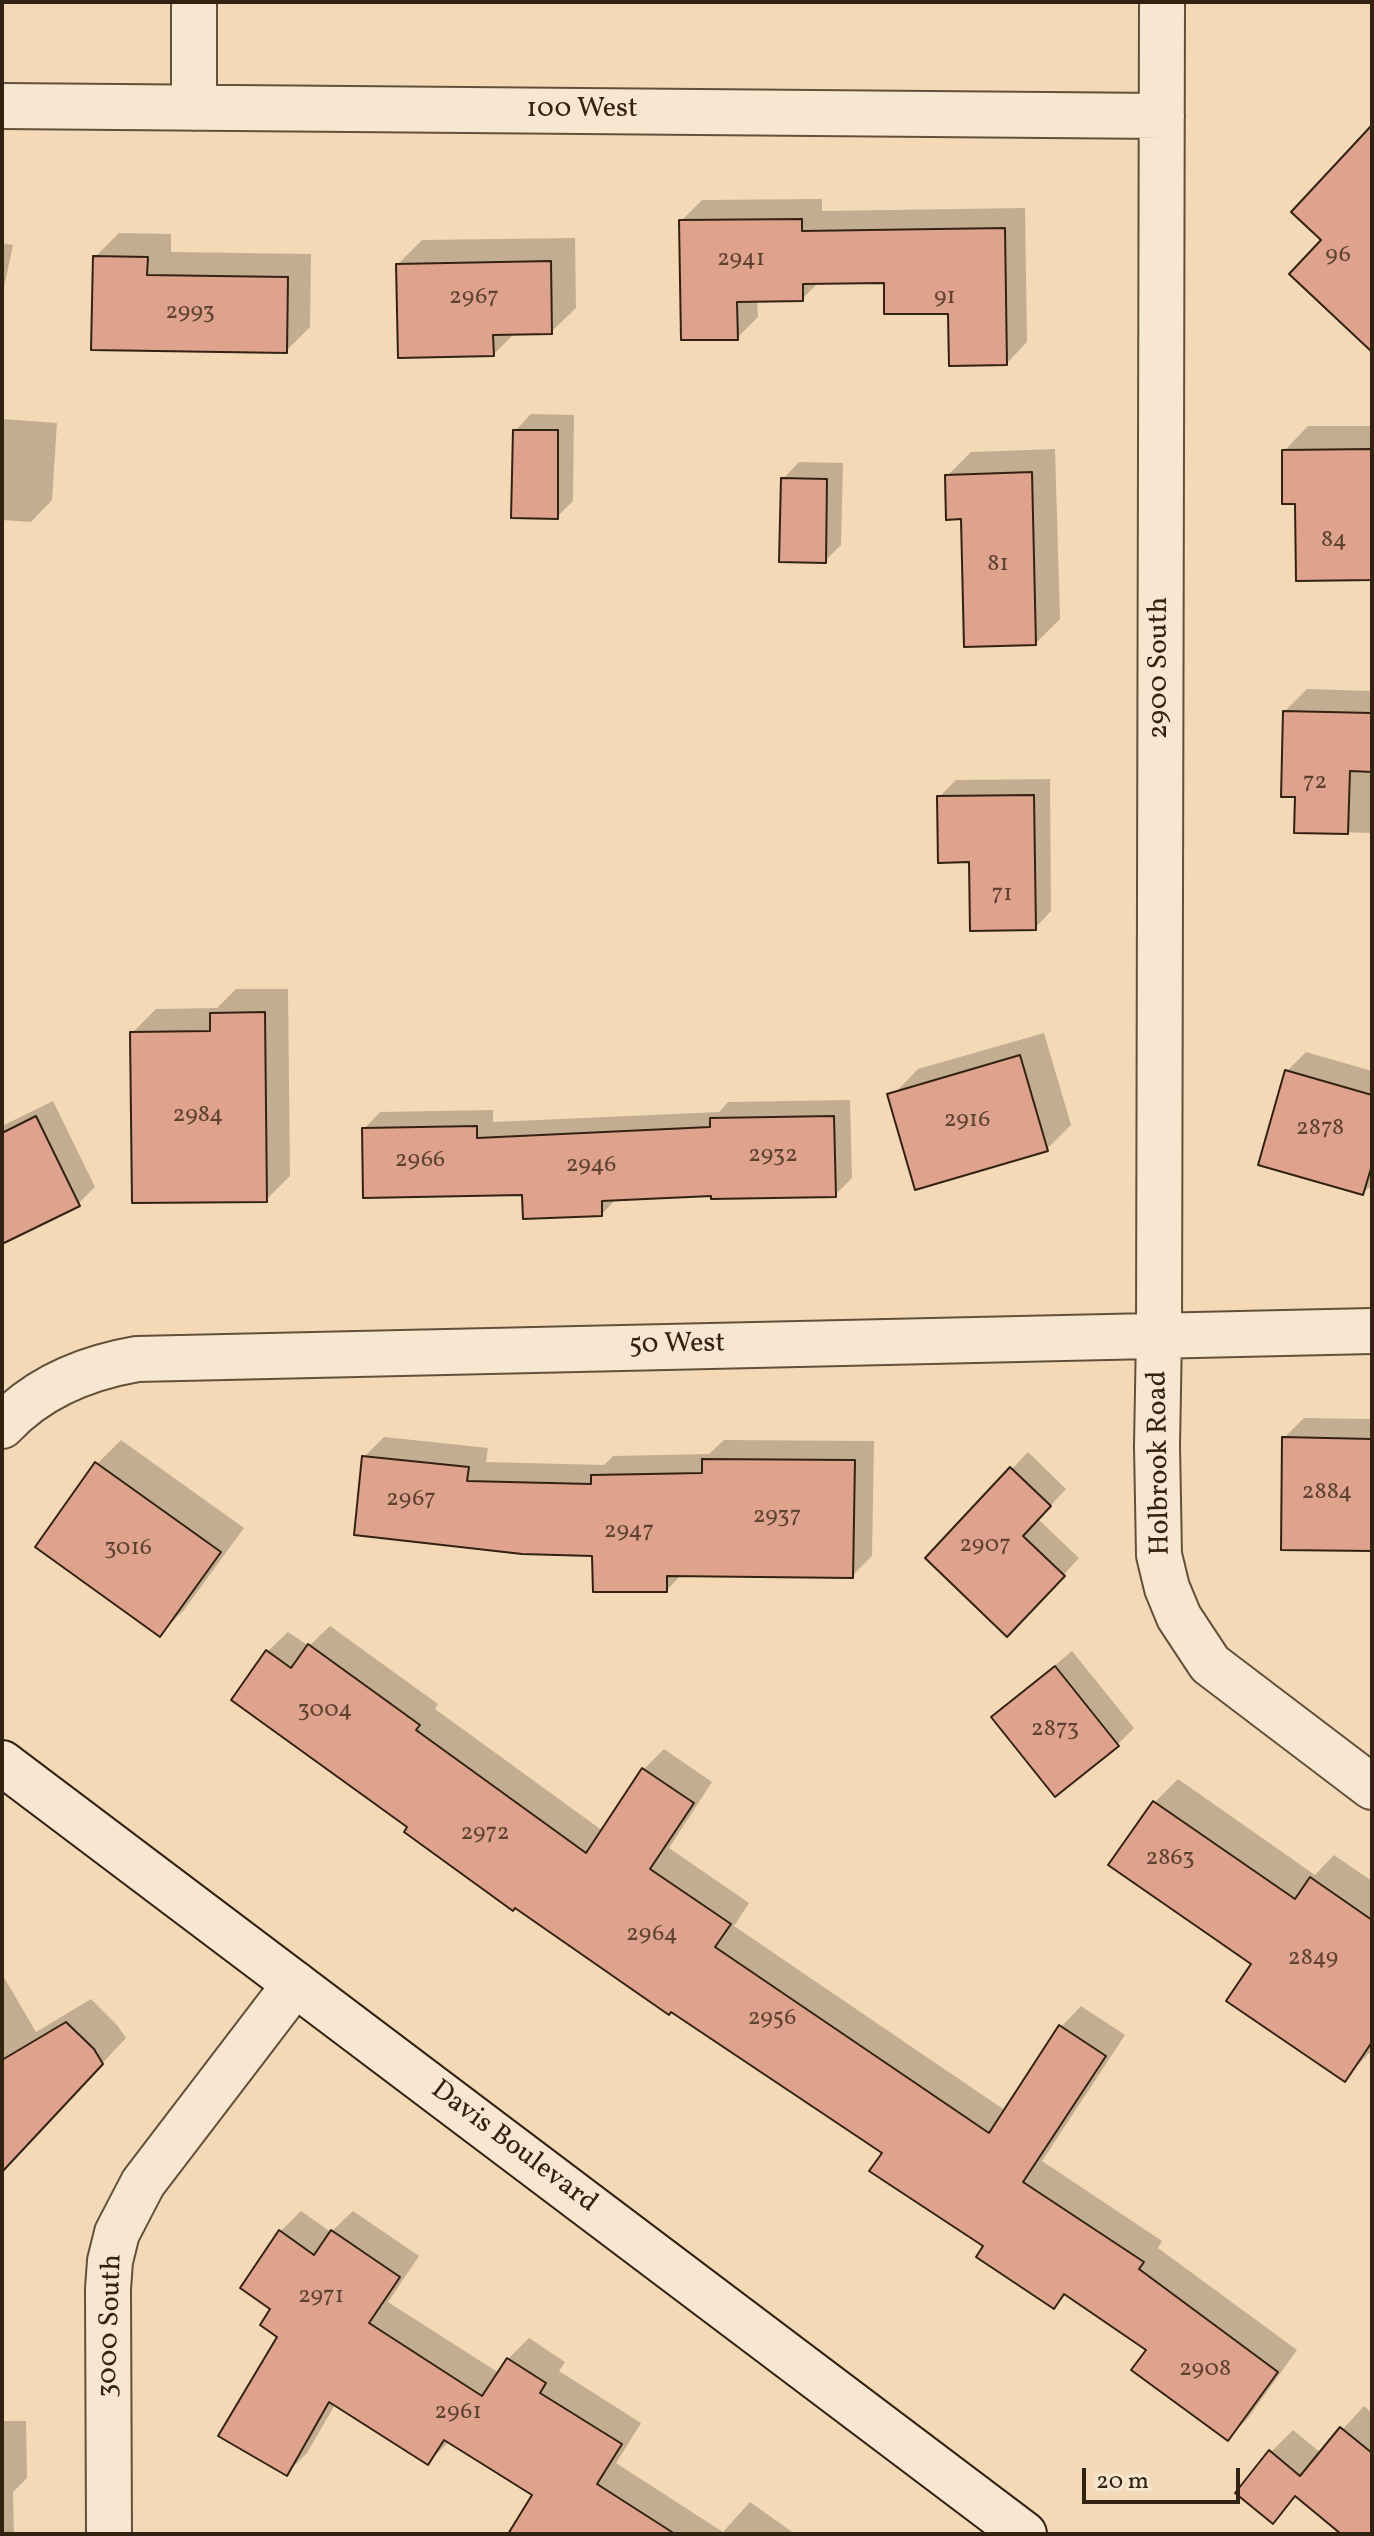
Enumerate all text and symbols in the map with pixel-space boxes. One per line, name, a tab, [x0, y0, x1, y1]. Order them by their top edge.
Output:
street label: 100 West	[526, 94, 638, 128]
house number: 96	[1325, 243, 1351, 271]
house number: 2941	[717, 247, 765, 275]
house number: 2967	[449, 285, 499, 313]
house number: 91	[934, 285, 956, 313]
house number: 2993	[165, 300, 215, 328]
house number: 84	[1321, 528, 1347, 556]
house number: 81	[987, 552, 1009, 580]
street label: 2900 South	[1144, 597, 1178, 739]
house number: 72	[1303, 770, 1327, 798]
house number: 71	[992, 882, 1012, 910]
house number: 2984	[173, 1103, 223, 1131]
house number: 2916	[944, 1108, 990, 1136]
house number: 2878	[1296, 1116, 1344, 1144]
house number: 2932	[748, 1143, 798, 1171]
house number: 2966	[395, 1148, 445, 1176]
house number: 2946	[566, 1153, 616, 1181]
street label: 50 West	[629, 1328, 725, 1364]
street label: Holbrook Road	[1143, 1370, 1179, 1556]
house number: 2884	[1302, 1480, 1352, 1508]
house number: 2967	[386, 1487, 436, 1515]
house number: 2937	[753, 1504, 801, 1532]
house number: 2947	[604, 1519, 654, 1547]
house number: 2907	[959, 1533, 1011, 1561]
house number: 3016	[104, 1536, 152, 1564]
house number: 3004	[298, 1698, 352, 1726]
house number: 2873	[1031, 1717, 1079, 1745]
house number: 2972	[460, 1821, 510, 1849]
house number: 2863	[1145, 1846, 1195, 1874]
house number: 2964	[626, 1922, 678, 1950]
house number: 2849	[1288, 1946, 1338, 1974]
house number: 2956	[748, 2006, 796, 2034]
street label: Davis Boulevard	[423, 2074, 603, 2222]
street label: 3000 South	[93, 2254, 131, 2398]
house number: 2971	[298, 2284, 344, 2312]
house number: 2908	[1179, 2357, 1231, 2385]
house number: 2961	[434, 2400, 482, 2428]
scale bar	[1086, 2452, 1244, 2502]
text: 20 m	[1096, 2465, 1149, 2499]

